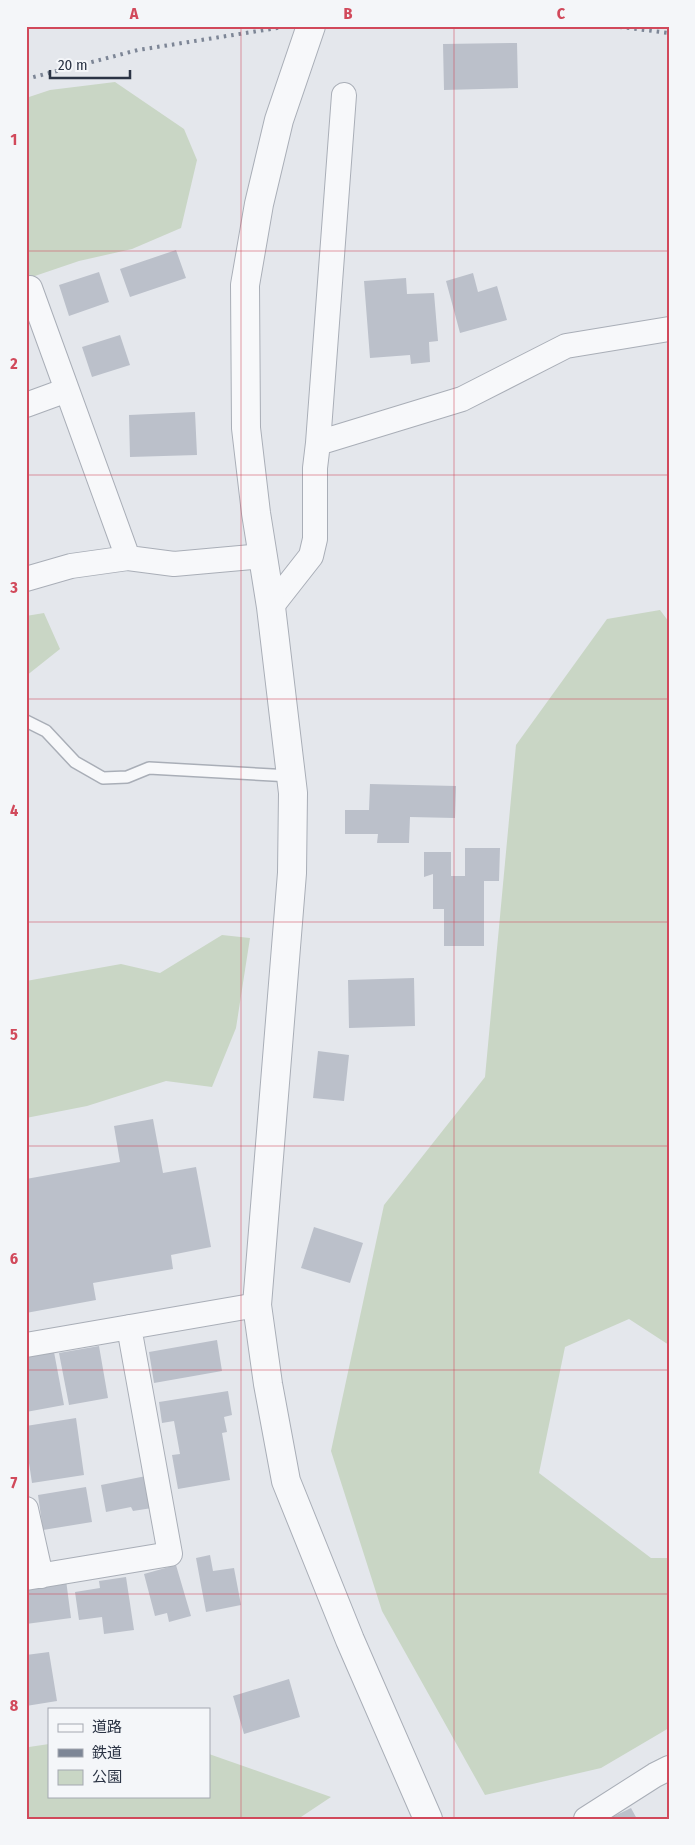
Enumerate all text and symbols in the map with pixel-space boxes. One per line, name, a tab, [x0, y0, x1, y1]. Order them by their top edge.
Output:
text: A	[129, 4, 139, 23]
text: B	[344, 4, 353, 23]
text: C	[557, 4, 566, 23]
scale bar	[50, 48, 130, 80]
text: 20 m	[58, 56, 88, 74]
text: 1	[11, 130, 17, 149]
text: 2	[9, 354, 18, 373]
text: 3	[9, 578, 18, 597]
text: 4	[10, 801, 18, 820]
text: 5	[10, 1025, 18, 1044]
text: 6	[10, 1249, 18, 1268]
text: 7	[11, 1473, 18, 1492]
text: 8	[10, 1696, 19, 1715]
legend	[48, 1708, 210, 1798]
text: 道路	[92, 1718, 122, 1736]
text: 鉄道	[92, 1744, 122, 1762]
text: 公園	[92, 1768, 122, 1786]

